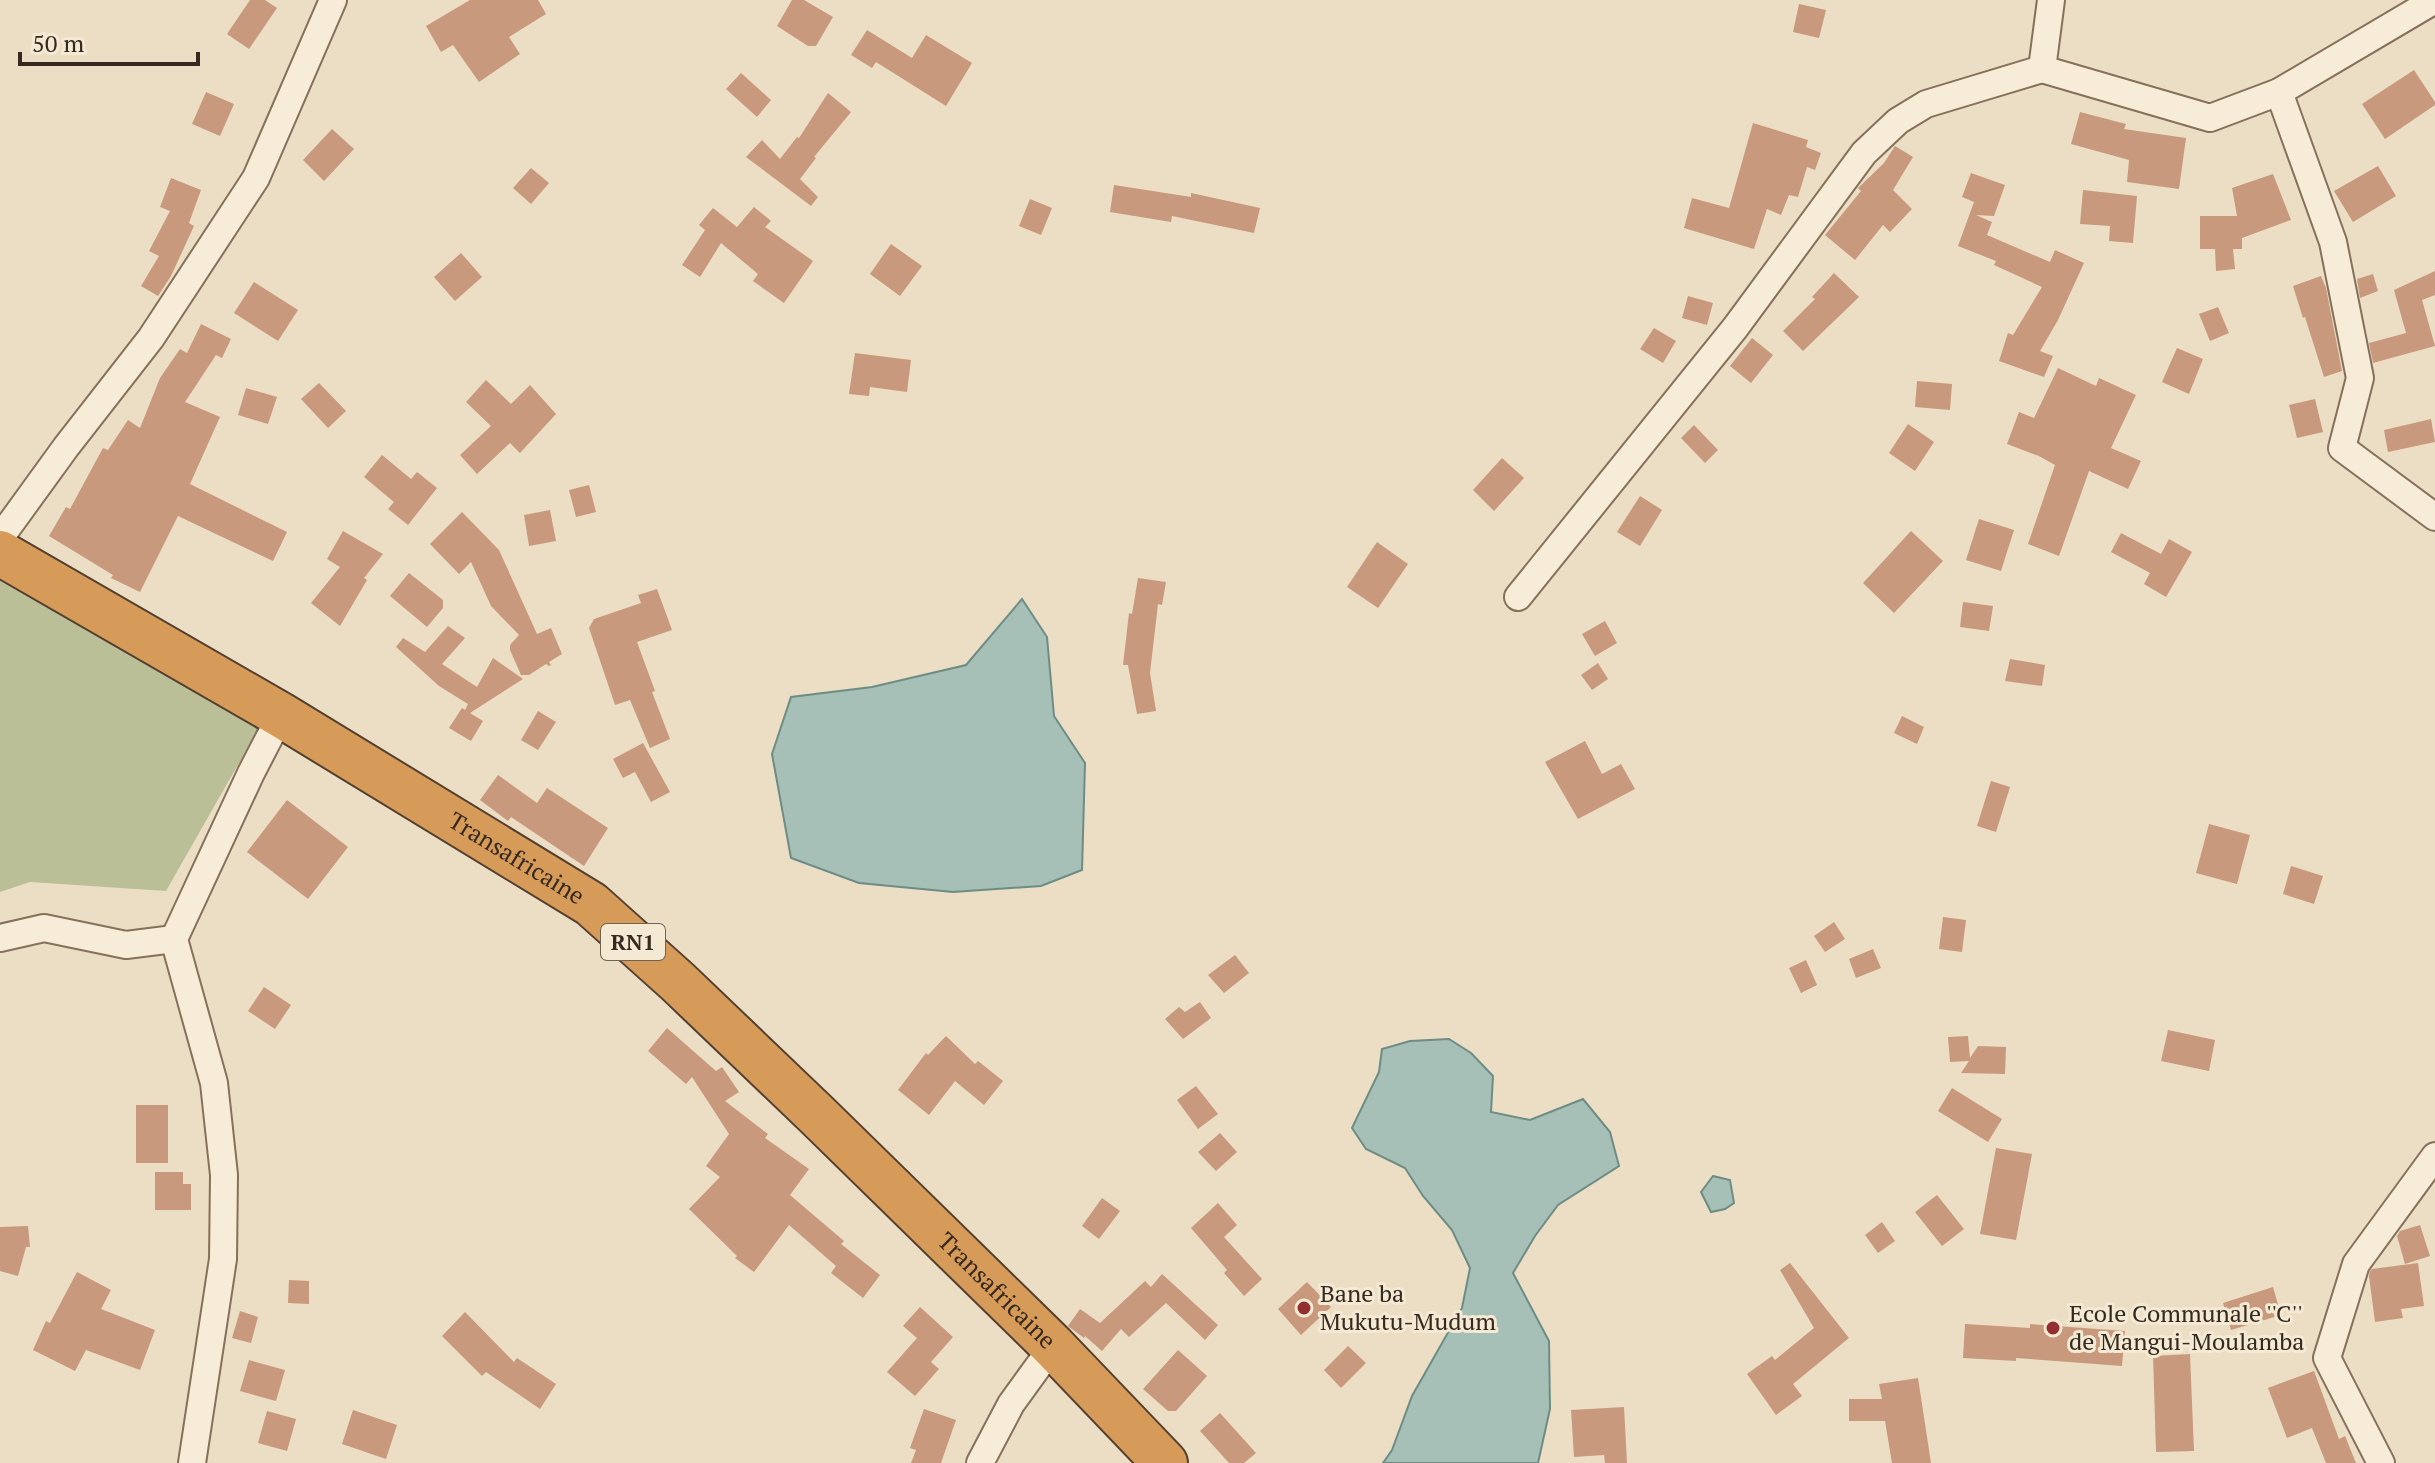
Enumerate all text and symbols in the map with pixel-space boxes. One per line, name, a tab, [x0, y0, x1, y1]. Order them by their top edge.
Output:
scale bar	[20, 16, 198, 66]
text: 50 m	[32, 27, 84, 59]
street label: Transafricaine	[443, 804, 591, 911]
road number: RN1	[601, 924, 665, 960]
street label: Transafricaine	[931, 1225, 1063, 1355]
place label: Bane ba Mukutu-Mudum	[1320, 1277, 1496, 1337]
place label: Ecole Communale ''C'' de Mangui-Moulamba	[2069, 1297, 2304, 1357]
marker: Bane ba Mukutu-Mudum	[1295, 1299, 1313, 1317]
marker: Ecole Communale ''C'' de Mangui-Moulamba	[2044, 1319, 2062, 1337]

